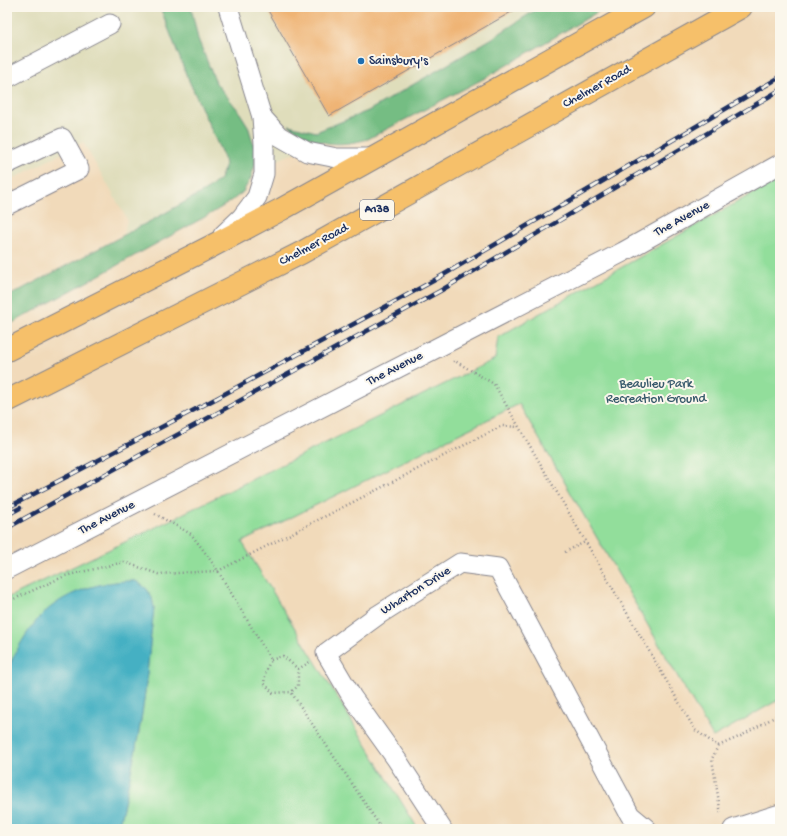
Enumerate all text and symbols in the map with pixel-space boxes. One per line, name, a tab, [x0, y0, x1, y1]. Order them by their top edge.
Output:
place label: Sainsbury's	[369, 54, 429, 69]
marker: Sainsbury's	[356, 56, 366, 66]
street label: Chelmer Road	[560, 61, 635, 112]
street label: The Avenue	[651, 198, 713, 241]
road number: A138	[360, 200, 394, 220]
street label: Chelmer Road	[277, 220, 352, 269]
street label: The Avenue	[364, 348, 426, 390]
park label: Beaulieu Park Recreation Ground	[606, 377, 707, 407]
street label: The Avenue	[76, 497, 138, 539]
street label: Wharton Drive	[378, 563, 454, 618]

